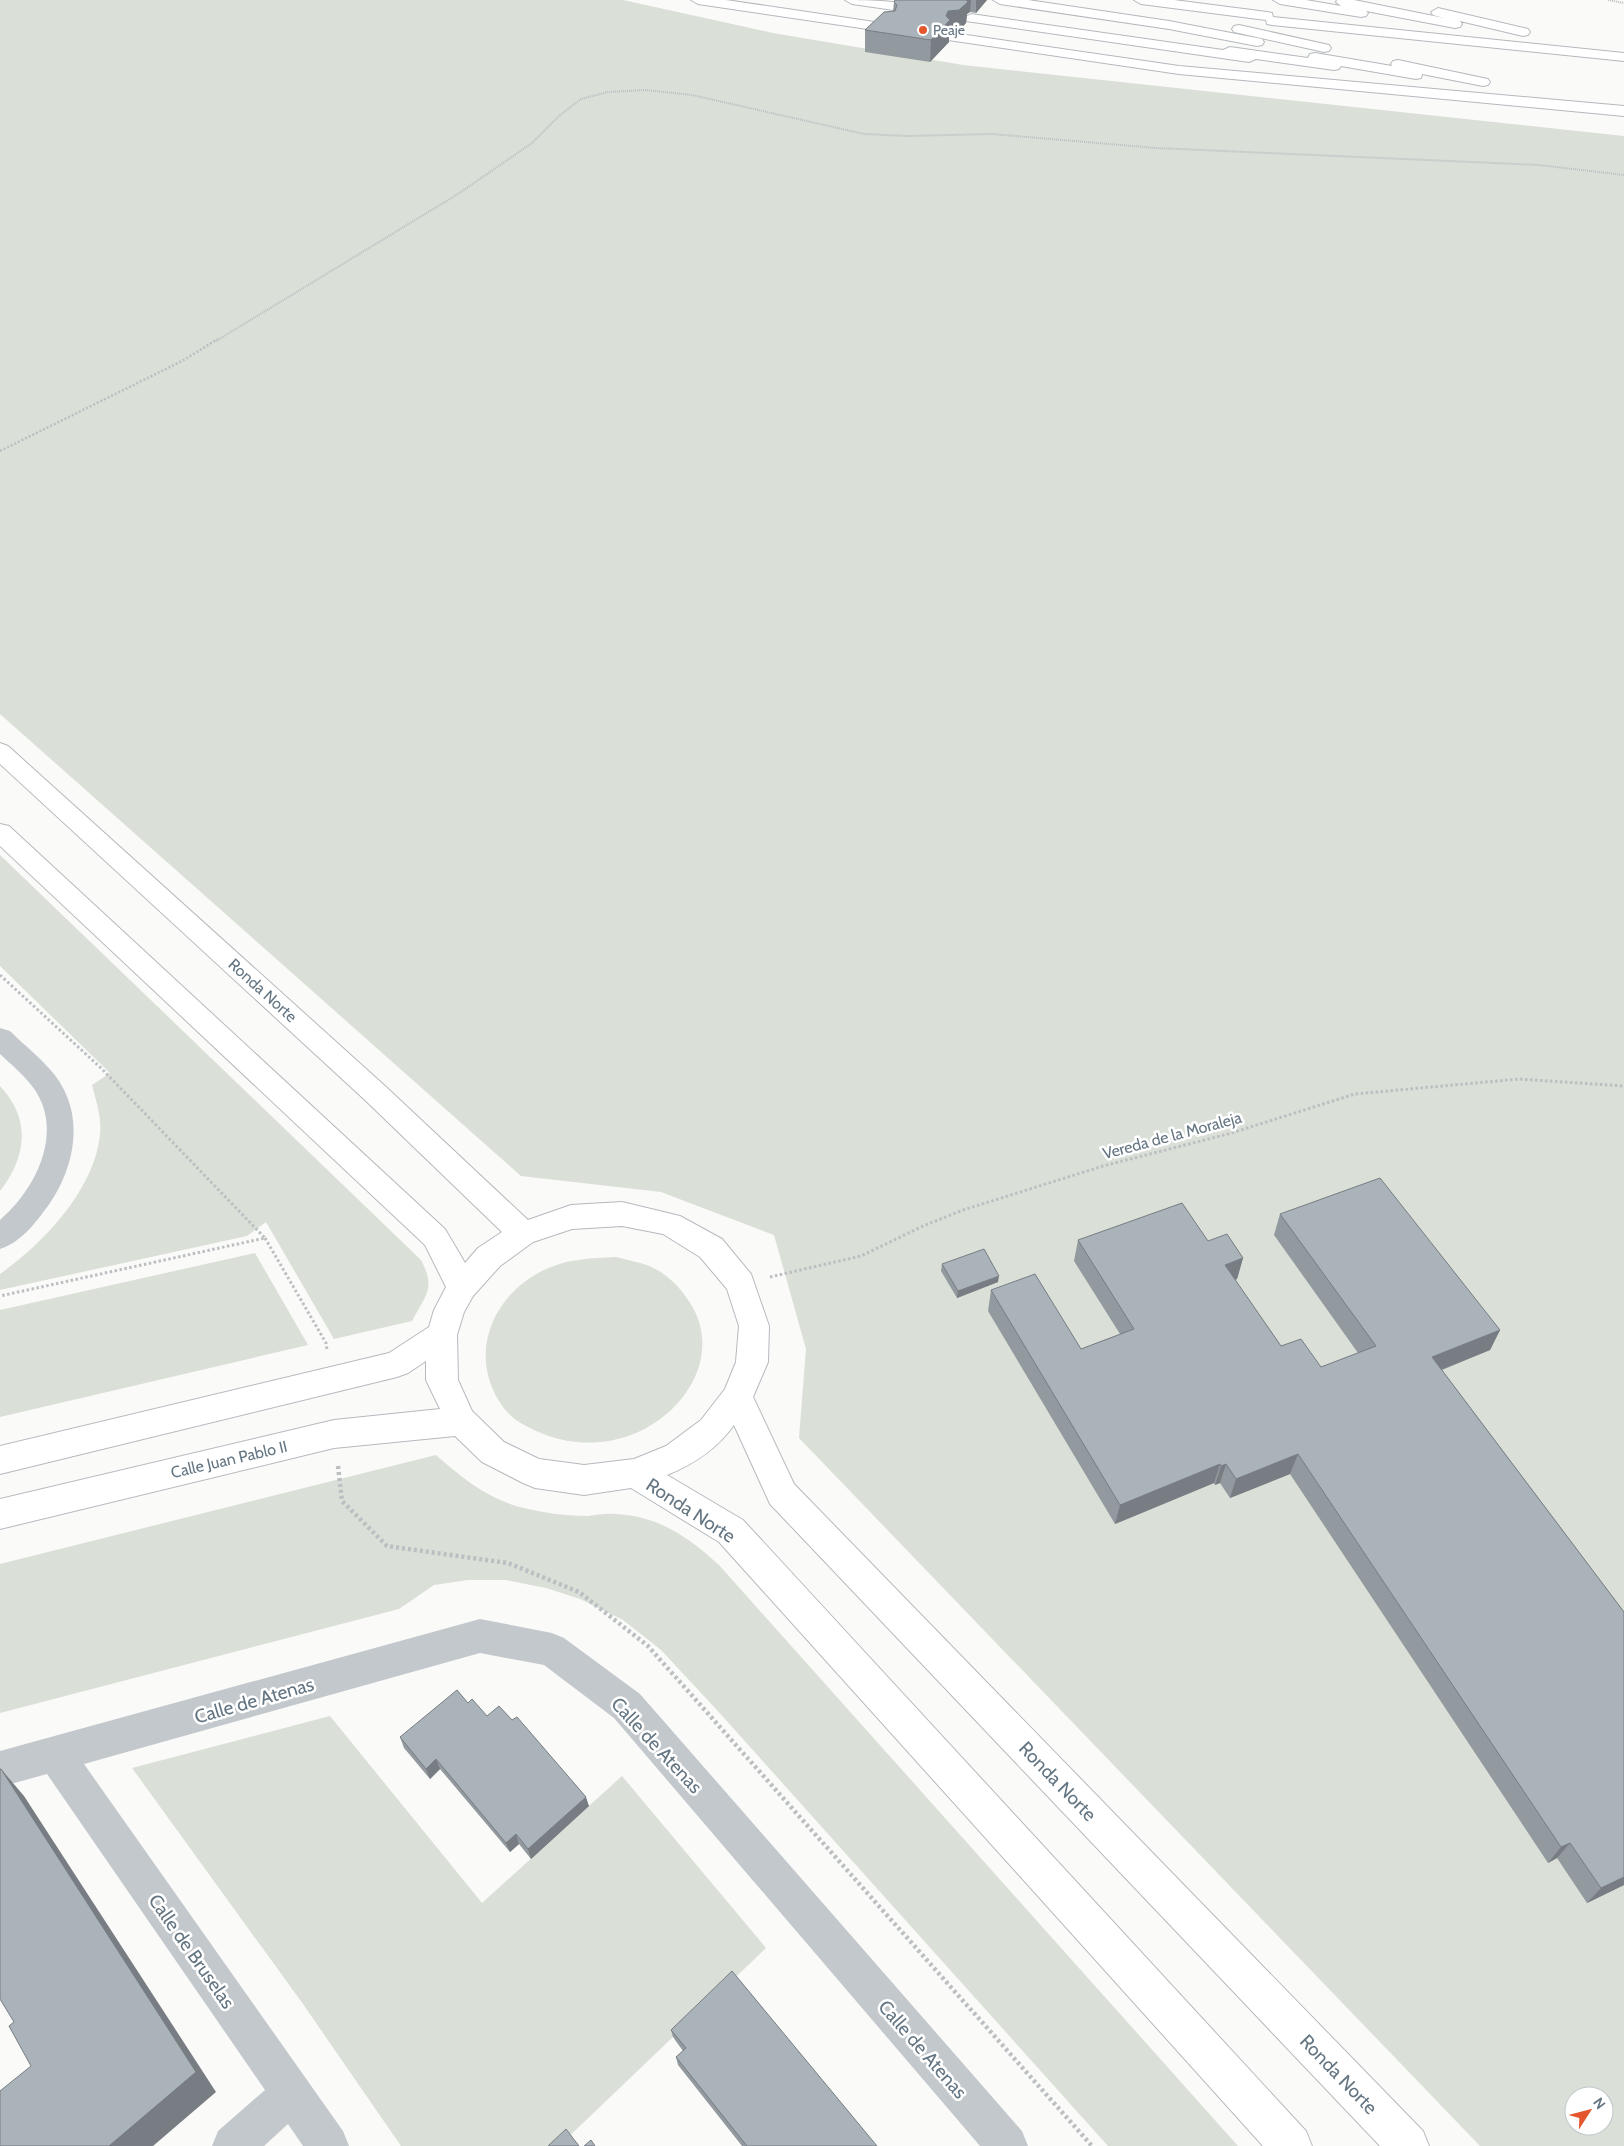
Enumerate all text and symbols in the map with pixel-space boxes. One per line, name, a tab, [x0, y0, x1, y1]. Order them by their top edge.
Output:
place label: Peaje	[933, 21, 965, 39]
marker: Peaje	[917, 24, 929, 36]
street label: Ronda Norte	[224, 955, 301, 1026]
street label: Vereda de la Moraleja	[1101, 1108, 1244, 1163]
street label: Calle Juan Pablo II	[169, 1437, 289, 1482]
street label: Ronda Norte	[642, 1473, 740, 1548]
street label: Calle de Atenas	[192, 1672, 317, 1729]
street label: Calle de Atenas	[606, 1692, 707, 1798]
street label: Ronda Norte	[1014, 1737, 1101, 1826]
street label: Calle de Bruselas	[144, 1890, 240, 2013]
street label: Calle de Atenas	[874, 1995, 972, 2103]
street label: Ronda Norte	[1295, 2030, 1382, 2119]
north arrow	[1564, 2086, 1614, 2136]
text: N	[1589, 2094, 1610, 2113]

